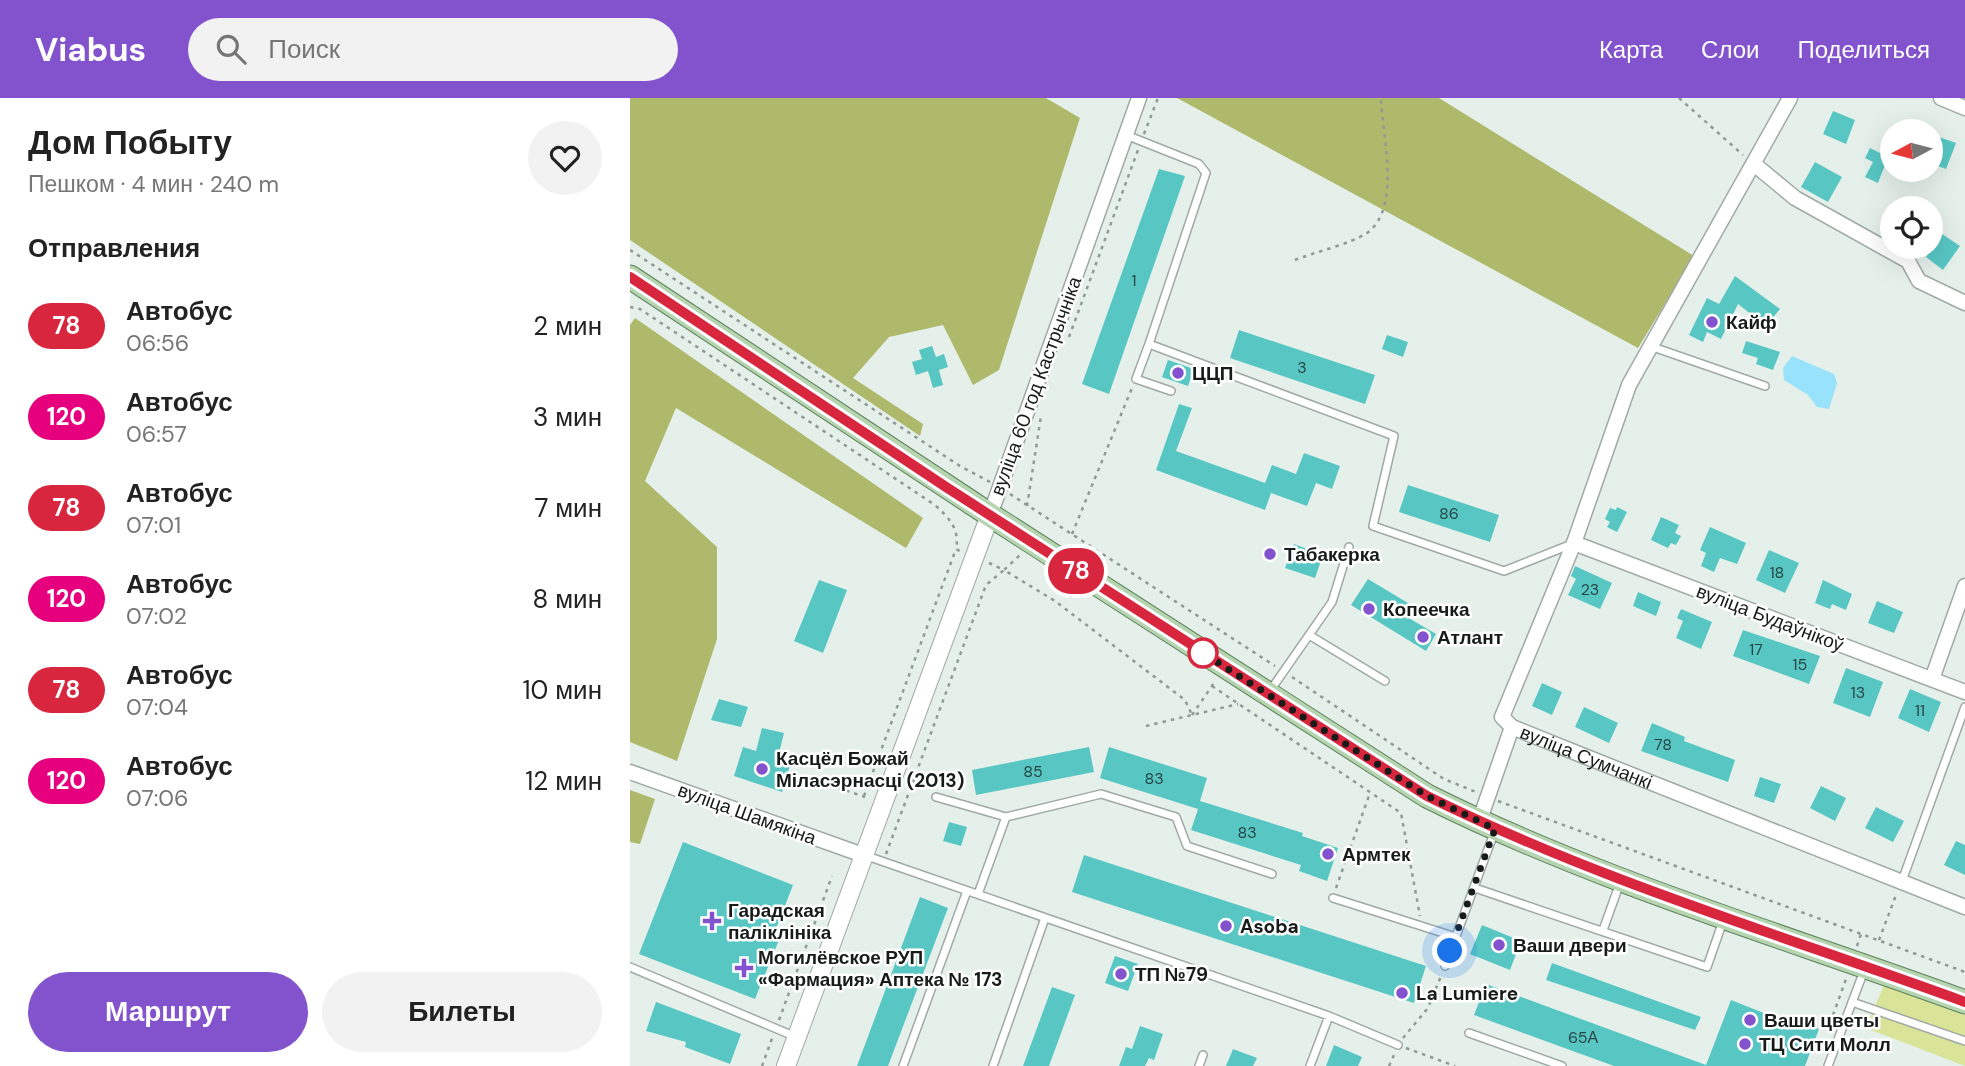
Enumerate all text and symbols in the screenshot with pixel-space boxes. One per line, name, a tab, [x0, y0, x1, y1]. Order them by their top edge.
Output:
search box	[188, 18, 678, 81]
text: Viabus	[35, 28, 146, 71]
icon: search	[212, 30, 250, 68]
text: Поиск	[268, 32, 340, 66]
text: Карта	[1599, 34, 1663, 65]
text: Слои	[1701, 34, 1759, 65]
text: Поделиться	[1797, 34, 1930, 65]
north arrow	[1880, 119, 1942, 182]
map controls	[1880, 119, 1943, 259]
text: Дом Побыту	[28, 121, 232, 164]
button: heart	[528, 121, 602, 195]
text: Пешком · 4 мин · 240 m	[28, 169, 279, 199]
button: locate	[1880, 196, 1943, 259]
text: Отправления	[28, 231, 200, 265]
house number: 1	[1132, 270, 1137, 291]
street label: вуліца 60 год Кастрычніка	[985, 273, 1087, 499]
text: Автобус	[126, 294, 233, 328]
text: 2 мин	[533, 309, 602, 343]
text: 78	[53, 310, 80, 341]
place label: Кайф	[1726, 310, 1777, 335]
marker: Кайф	[1704, 314, 1720, 330]
text: 06:56	[126, 328, 189, 358]
house number: 3	[1297, 357, 1307, 378]
place label: ЦЦП	[1192, 361, 1233, 386]
marker: ЦЦП	[1170, 365, 1186, 381]
text: Автобус	[126, 385, 233, 419]
text: 3 мин	[533, 400, 602, 434]
text: 120	[47, 401, 86, 432]
text: 06:57	[126, 419, 187, 449]
text: Автобус	[126, 476, 233, 510]
text: 7 мин	[534, 491, 602, 525]
text: 78	[53, 492, 80, 523]
house number: 86	[1439, 503, 1459, 524]
text: 07:01	[126, 510, 181, 540]
place label: Табакерка	[1284, 542, 1380, 567]
marker: Табакерка	[1262, 546, 1278, 562]
line badge: 78	[1044, 548, 1108, 594]
text: 78	[1062, 555, 1090, 586]
house number: 18	[1770, 562, 1784, 583]
text: Автобус	[126, 567, 233, 601]
street label: вуліца Будаўнікоў	[1693, 578, 1848, 658]
house number: 23	[1581, 579, 1599, 600]
text: 8 мин	[533, 582, 602, 616]
text: 120	[47, 583, 86, 614]
place label: Копеечка	[1383, 597, 1470, 622]
text: 07:02	[126, 601, 187, 631]
marker: Копеечка	[1361, 601, 1377, 617]
place label: Атлант	[1437, 625, 1503, 650]
marker: Атлант	[1415, 629, 1431, 645]
unlabelled marker	[1188, 638, 1218, 668]
house number: 17	[1749, 639, 1763, 660]
house number: 15	[1793, 654, 1807, 675]
text: Автобус	[126, 658, 233, 692]
text: 10 мин	[522, 673, 602, 707]
text: 78	[53, 674, 80, 705]
house number: 13	[1851, 682, 1865, 703]
text: 07:04	[126, 692, 188, 722]
house number: 11	[1915, 700, 1925, 721]
street label: вуліца Сумчанкі	[1517, 719, 1656, 794]
house number: 78	[1654, 734, 1672, 755]
place label: Касцёл Божай Міласэрнасці (2013)	[776, 746, 964, 793]
text: Автобус	[126, 749, 233, 783]
marker: Касцёл Божай Міласэрнасці (2013)	[754, 761, 770, 777]
house number: 85	[1023, 761, 1043, 782]
text: 12 мин	[525, 764, 602, 798]
text: 120	[47, 765, 86, 796]
house number: 83	[1144, 768, 1164, 789]
street label: вуліца Шамякіна	[674, 777, 820, 851]
text: 07:06	[126, 783, 189, 813]
house number: 83	[1237, 822, 1257, 843]
place label: Армтек	[1342, 842, 1411, 867]
marker: Армтек	[1320, 846, 1336, 862]
place label: Гарадская паліклініка	[728, 898, 832, 945]
marker: Гарадская паліклініка	[702, 911, 722, 931]
place label: Asoba	[1240, 914, 1299, 939]
marker: Asoba	[1218, 918, 1234, 934]
your location	[1432, 933, 1467, 968]
place label: Ваши двери	[1513, 933, 1627, 958]
marker: Ваши двери	[1491, 937, 1507, 953]
place label: Могилёвское РУП «Фармация» Аптека № 173	[758, 945, 1003, 992]
marker: Могилёвское РУП «Фармация» Аптека № 173	[736, 960, 752, 976]
place label: ТП №79	[1135, 962, 1208, 987]
marker: ТП №79	[1113, 966, 1129, 982]
button: Маршрут	[28, 972, 308, 1052]
button: Билеты	[322, 972, 602, 1052]
place label: La Lumiere	[1416, 981, 1518, 1006]
marker: La Lumiere	[1394, 985, 1410, 1001]
place label: Ваши цветы	[1764, 1008, 1879, 1033]
marker: Ваши цветы	[1742, 1012, 1758, 1028]
house number: 65А	[1568, 1027, 1598, 1048]
place label: ТЦ Сити Молл	[1759, 1032, 1891, 1057]
marker: ТЦ Сити Молл	[1737, 1036, 1753, 1052]

